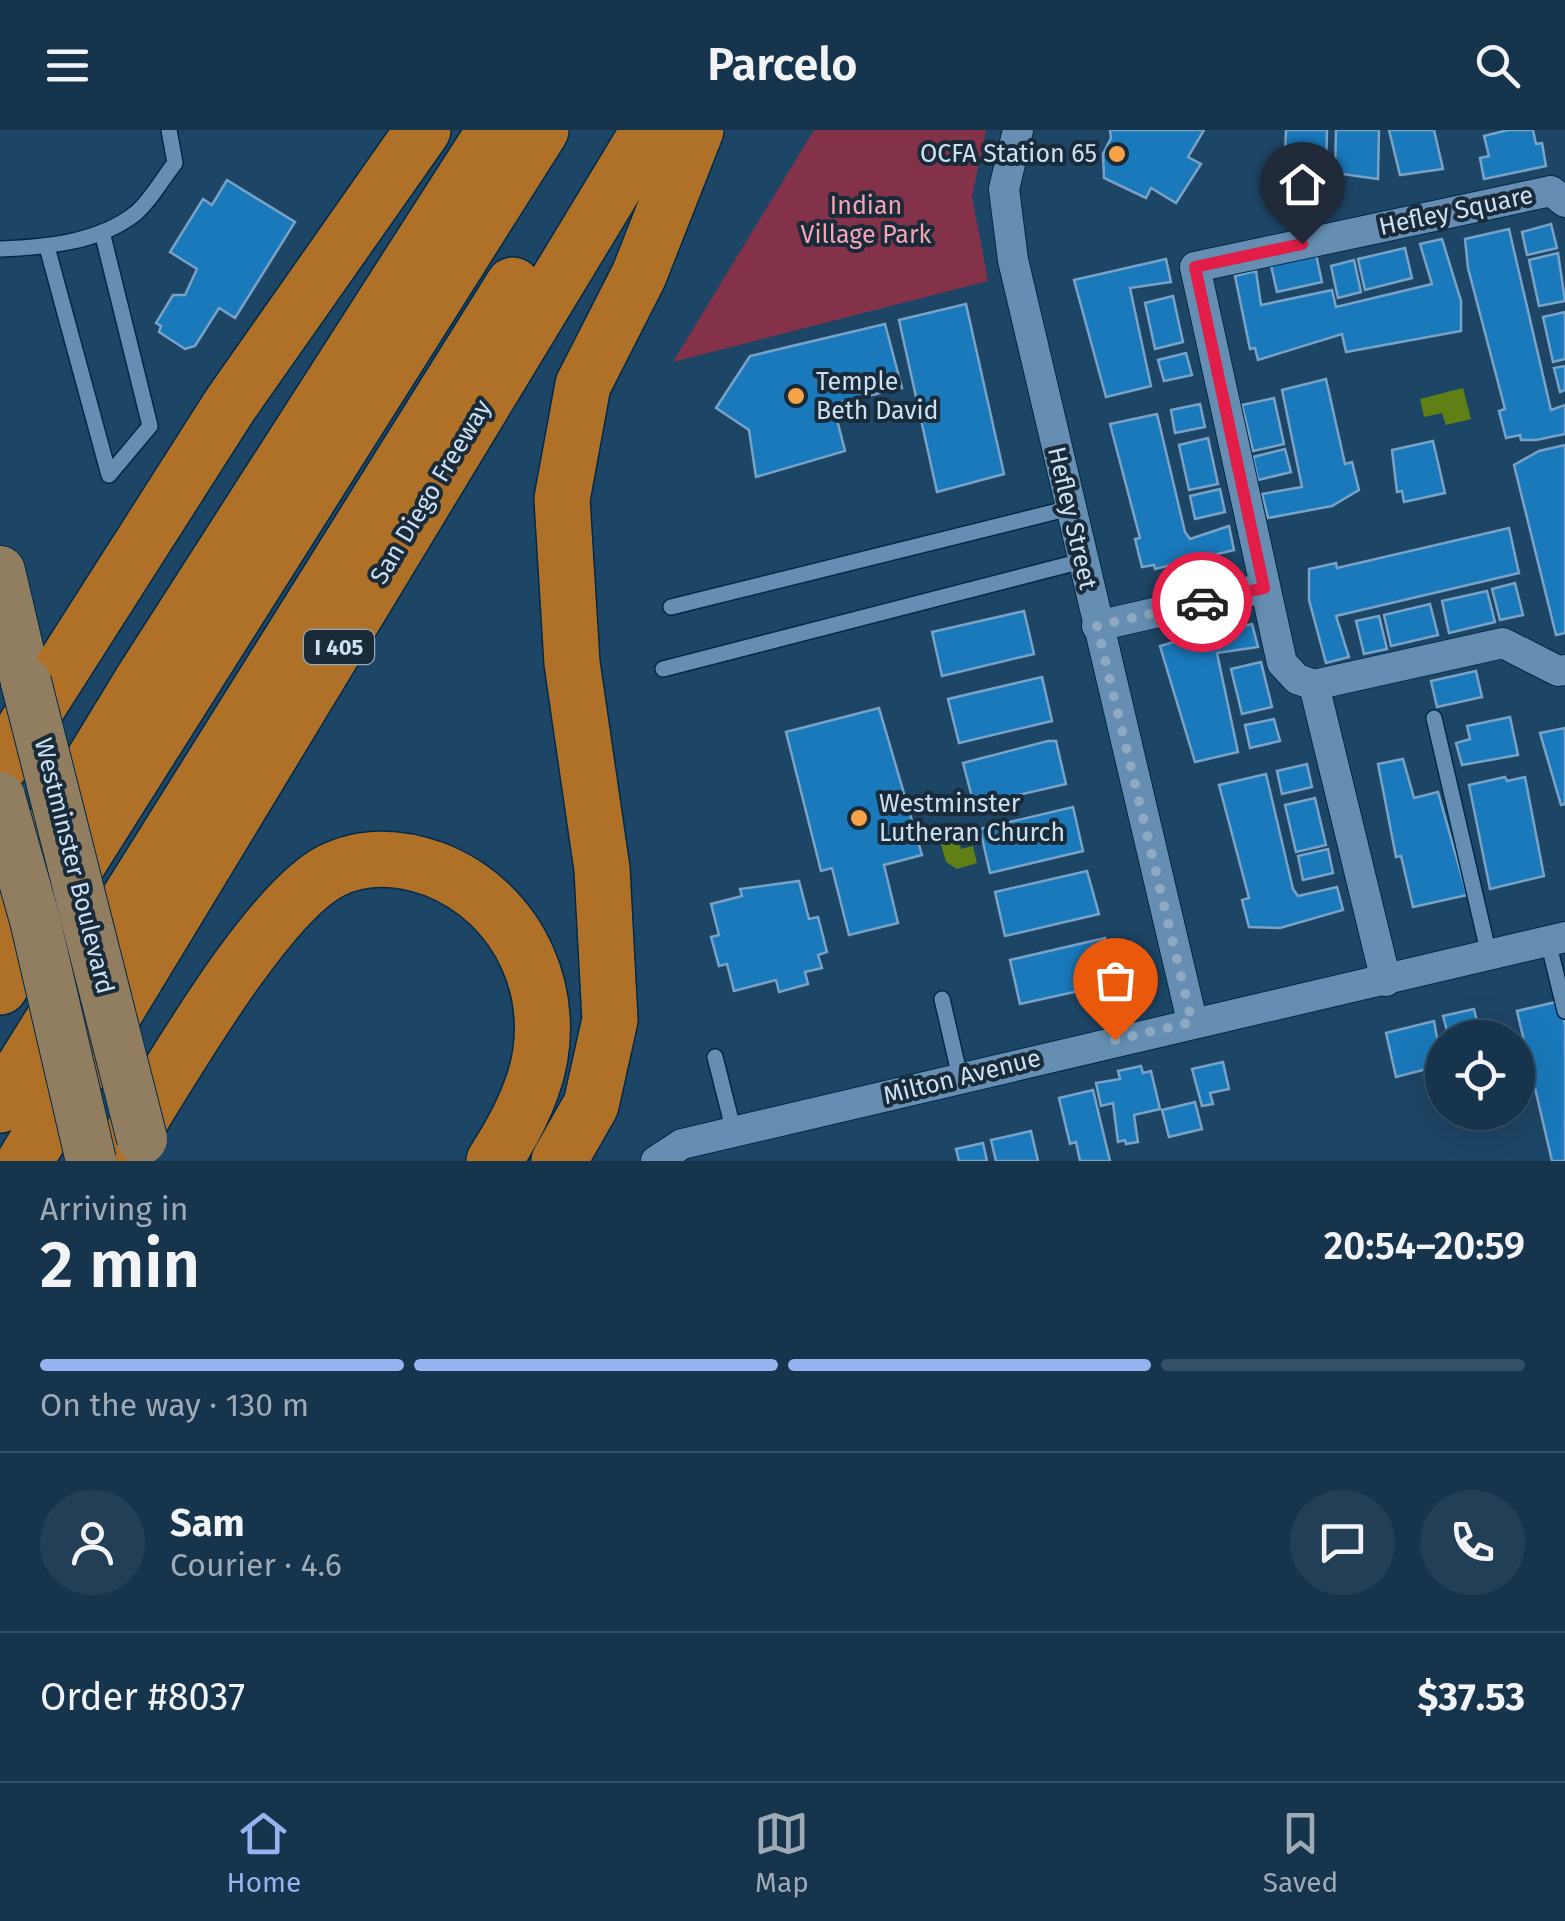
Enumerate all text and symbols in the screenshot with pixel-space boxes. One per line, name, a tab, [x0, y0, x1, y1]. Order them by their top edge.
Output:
icon: menu	[40, 38, 95, 93]
text: Parcelo	[707, 38, 858, 92]
icon: search	[1470, 38, 1525, 93]
place label: OCFA Station 65	[920, 139, 1097, 169]
pin	[1260, 142, 1345, 245]
marker: OCFA Station 65	[1106, 143, 1128, 165]
icon: home	[1275, 157, 1330, 212]
street label: Hefley Square	[1376, 180, 1536, 242]
park label: Indian Village Park	[801, 191, 932, 250]
place label: Temple Beth David	[816, 367, 939, 426]
marker: Temple Beth David	[785, 385, 807, 407]
street label: San Diego Freeway	[364, 394, 498, 590]
street label: Hefley Street	[1041, 444, 1103, 593]
courier	[1152, 552, 1252, 652]
icon: car	[1175, 575, 1230, 630]
road number: I 405	[304, 630, 374, 664]
street label: Westminster Boulevard	[28, 735, 120, 997]
place label: Westminster Lutheran Church	[879, 789, 1065, 848]
marker: Westminster Lutheran Church	[848, 807, 870, 829]
pin	[1073, 938, 1158, 1041]
icon: bag	[1088, 953, 1143, 1008]
map controls	[1425, 1020, 1535, 1130]
button: locate	[1425, 1020, 1535, 1130]
street label: Milton Avenue	[880, 1043, 1044, 1111]
text: Arriving in	[40, 1190, 188, 1228]
text: 20:54–20:59	[1324, 1223, 1525, 1269]
text: 2 min	[40, 1226, 200, 1304]
text: On the way · 130 m	[40, 1386, 309, 1424]
button: person	[40, 1490, 145, 1595]
button: chat	[1290, 1490, 1395, 1595]
button: phone	[1420, 1490, 1525, 1595]
text: Sam	[170, 1500, 245, 1546]
text: Courier · 4.6	[170, 1546, 342, 1584]
text: Order #8037	[40, 1674, 245, 1720]
text: $37.53	[1417, 1674, 1525, 1720]
tab: Home	[227, 1806, 301, 1899]
tab: Map	[754, 1806, 809, 1899]
tab: Saved	[1263, 1806, 1338, 1899]

